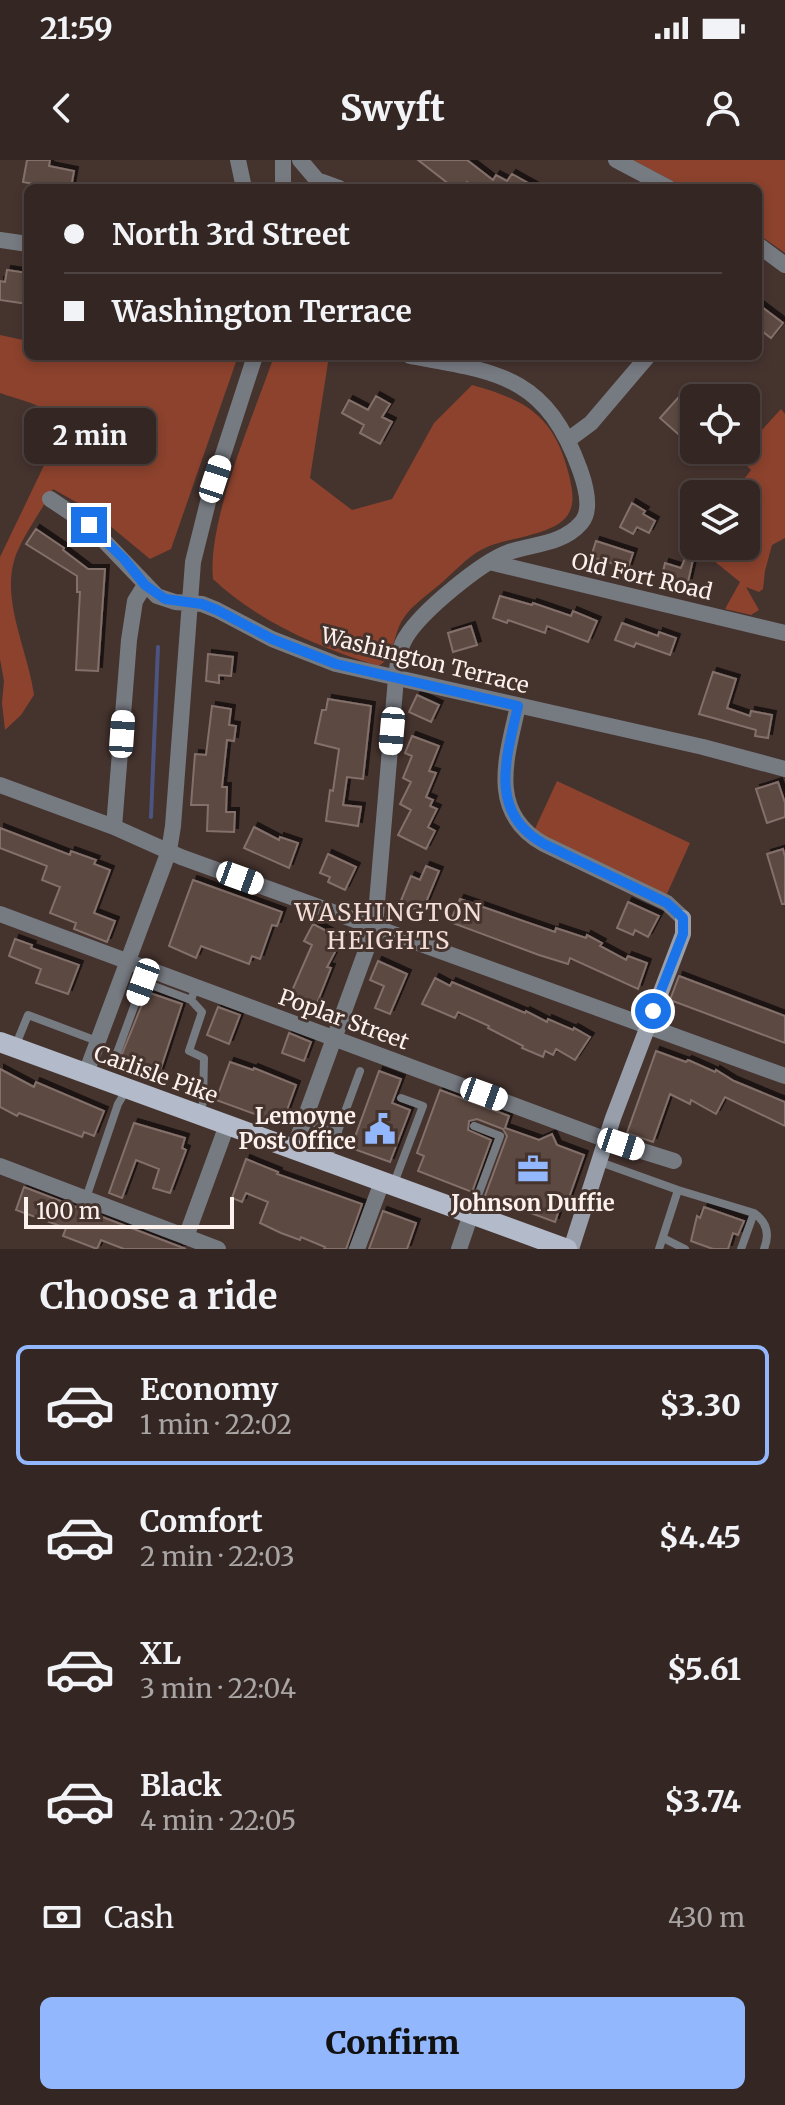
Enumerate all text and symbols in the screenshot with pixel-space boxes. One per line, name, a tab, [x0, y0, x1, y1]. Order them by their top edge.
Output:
text: 21:59	[40, 9, 113, 47]
icon: back	[40, 86, 84, 130]
text: Swyft	[340, 86, 445, 131]
icon: person	[701, 86, 745, 130]
text: North 3rd Street	[112, 215, 350, 253]
text: Washington Terrace	[112, 292, 412, 330]
map controls	[680, 384, 760, 560]
button: locate	[680, 384, 760, 464]
callout: 2 min	[23, 409, 155, 465]
text: 2 min	[53, 419, 127, 452]
car	[196, 452, 234, 506]
button: layers	[680, 480, 760, 560]
route end	[71, 507, 107, 543]
street label: Old Fort Road	[569, 546, 715, 606]
street label: Washington Terrace	[317, 620, 532, 699]
car	[378, 706, 406, 756]
car	[108, 709, 136, 759]
car	[213, 859, 267, 897]
district label: WASHINGTON HEIGHTS	[293, 897, 484, 956]
car	[124, 955, 162, 1009]
street label: Poplar Street	[275, 982, 413, 1056]
route start	[635, 993, 671, 1029]
street label: Carlisle Pike	[90, 1039, 222, 1109]
car	[457, 1075, 511, 1113]
place label: Lemoyne Post Office	[239, 1102, 356, 1155]
public building icon: Lemoyne Post Office	[363, 1112, 397, 1146]
car	[594, 1125, 648, 1163]
office icon: Johnson Duffie	[516, 1152, 550, 1186]
place label: Johnson Duffie	[450, 1189, 615, 1217]
scale bar	[24, 1193, 234, 1229]
text: 100 m	[36, 1197, 101, 1225]
text: Choose a ride	[40, 1274, 277, 1319]
icon: car	[44, 1369, 116, 1441]
text: Economy	[140, 1370, 278, 1408]
text: $3.30	[660, 1386, 741, 1424]
text: 1 min · 22:02	[140, 1408, 292, 1441]
icon: car	[44, 1501, 116, 1573]
text: Comfort	[140, 1502, 263, 1540]
text: $4.45	[659, 1518, 741, 1556]
text: 2 min · 22:03	[140, 1540, 295, 1573]
icon: car	[44, 1633, 116, 1705]
text: XL	[140, 1634, 181, 1672]
text: $5.61	[667, 1650, 741, 1688]
text: 3 min · 22:04	[140, 1672, 296, 1705]
icon: car	[44, 1765, 116, 1837]
text: Black	[140, 1766, 222, 1804]
text: $3.74	[664, 1782, 741, 1820]
text: 4 min · 22:05	[140, 1804, 296, 1837]
icon: cash	[40, 1895, 84, 1939]
text: Cash	[104, 1898, 174, 1936]
text: 430 m	[668, 1901, 745, 1934]
button: Confirm	[40, 1997, 745, 2089]

